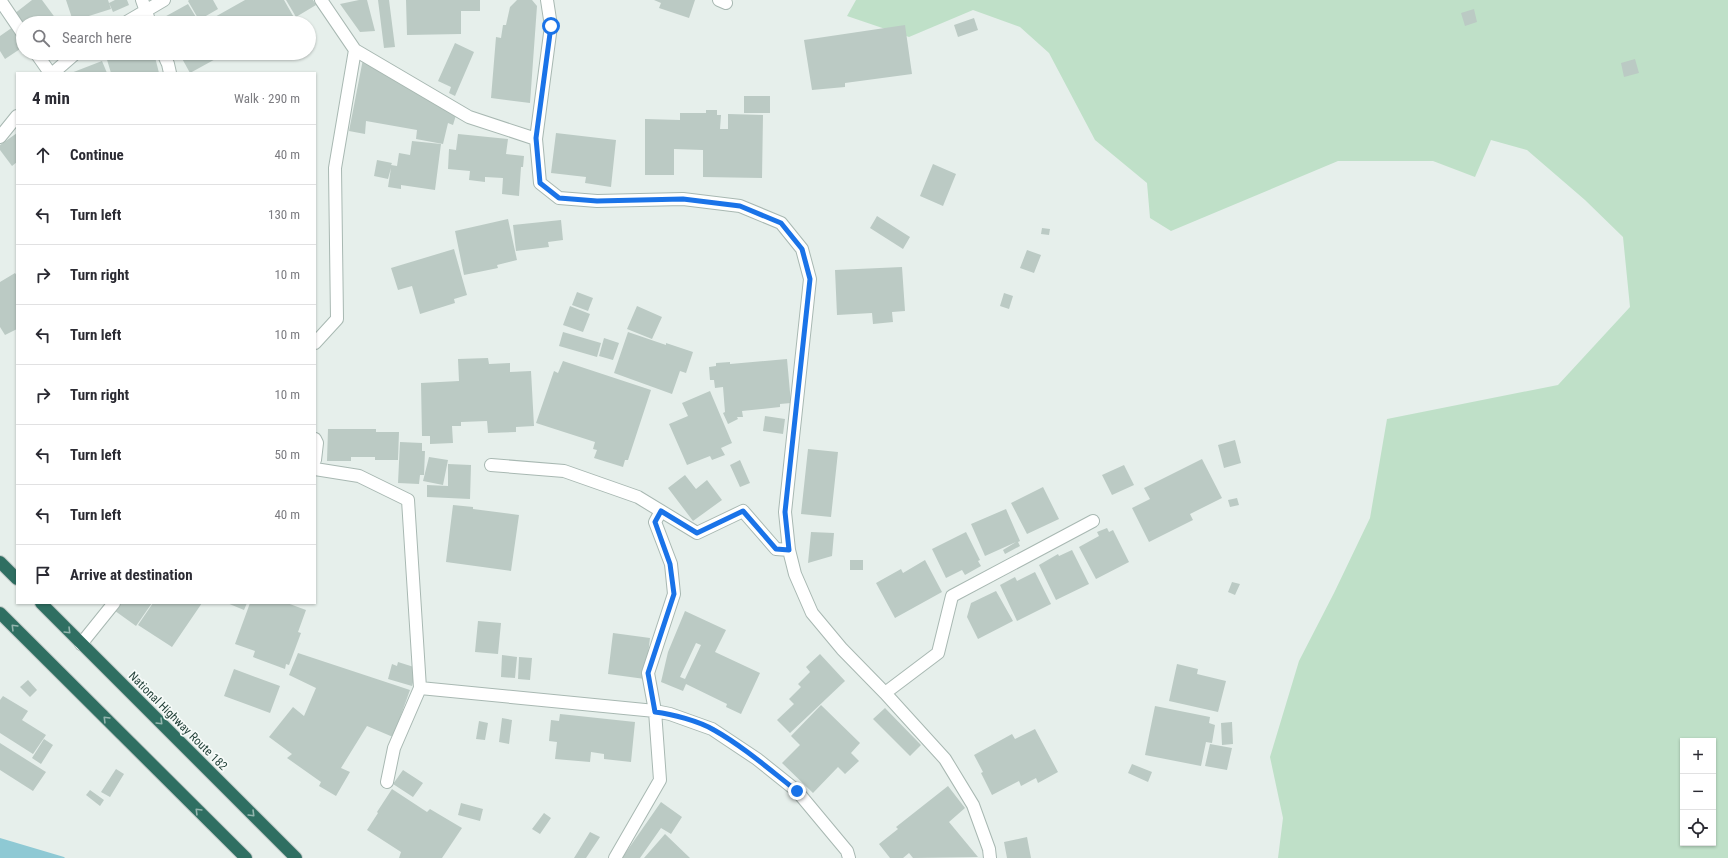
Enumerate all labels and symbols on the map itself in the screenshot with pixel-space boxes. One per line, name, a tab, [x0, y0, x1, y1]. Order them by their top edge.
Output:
route start	[542, 17, 560, 35]
one-way arrow	[11, 624, 19, 632]
one-way arrow	[63, 626, 71, 634]
street label: National Highway Route 182	[126, 669, 230, 773]
one-way arrow	[103, 716, 111, 724]
one-way arrow	[155, 718, 163, 725]
route end	[788, 782, 806, 800]
one-way arrow	[195, 808, 203, 816]
one-way arrow	[247, 809, 255, 817]

